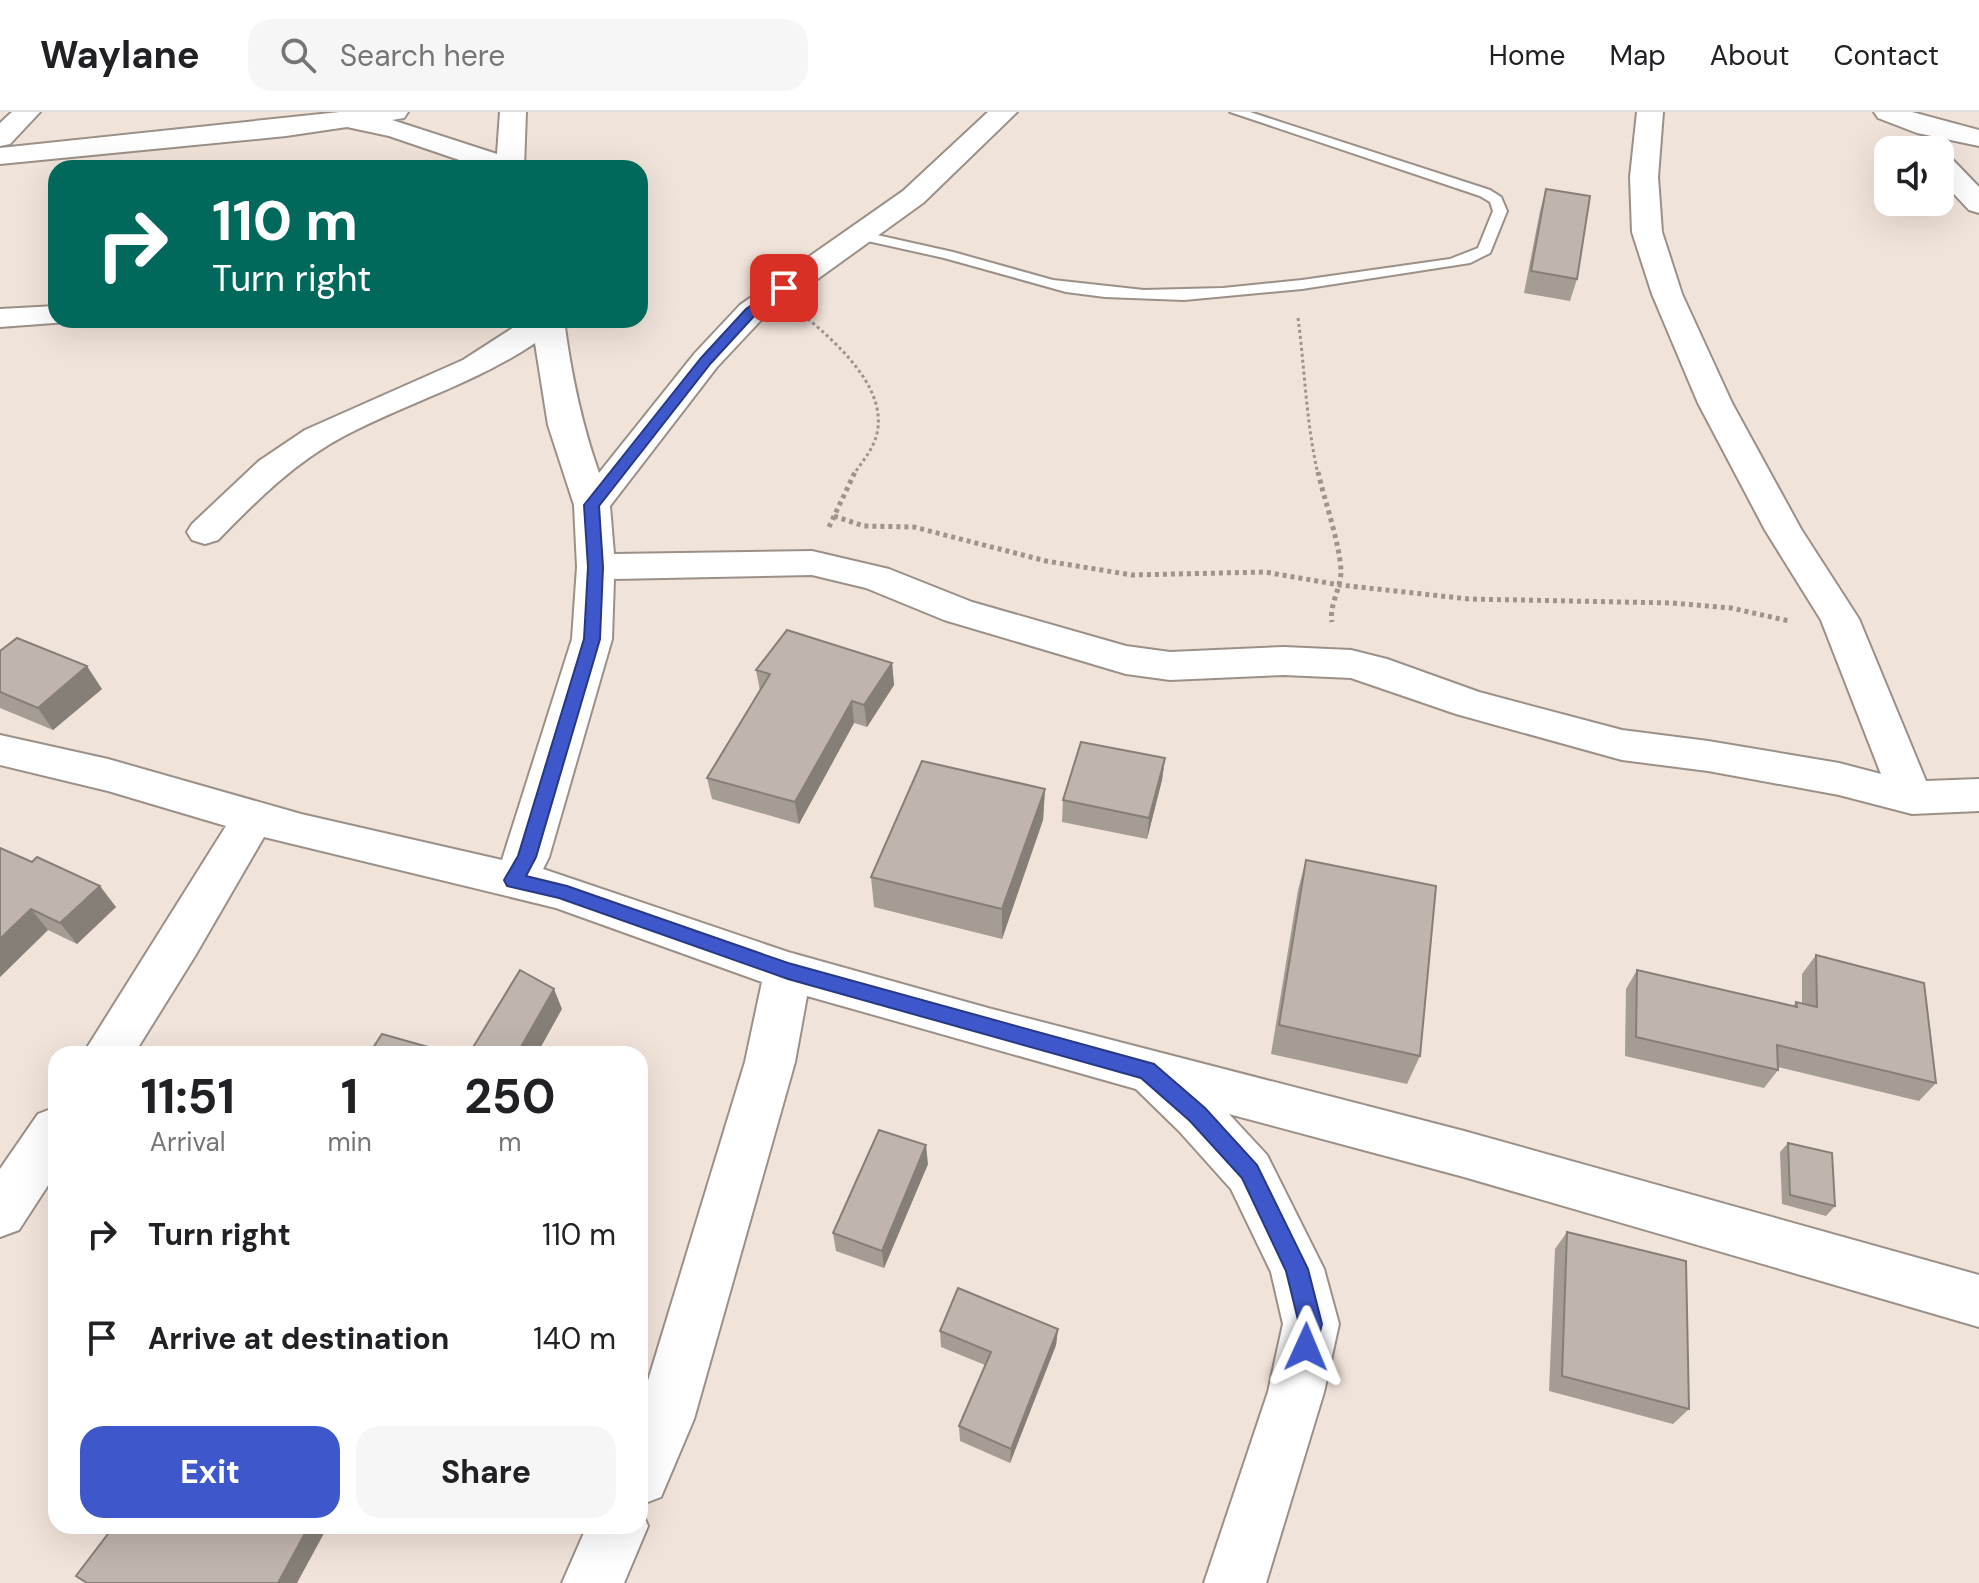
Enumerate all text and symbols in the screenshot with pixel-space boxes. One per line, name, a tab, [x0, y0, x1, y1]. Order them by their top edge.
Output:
search box	[248, 19, 808, 91]
text: Waylane	[40, 30, 200, 80]
icon: search	[276, 33, 320, 77]
text: Search here	[340, 36, 505, 75]
text: Home	[1489, 37, 1565, 74]
text: Map	[1609, 37, 1666, 74]
text: About	[1710, 37, 1789, 74]
text: Contact	[1833, 37, 1939, 74]
map controls	[1874, 136, 1954, 216]
button: sound	[1874, 136, 1954, 216]
text: 110 m	[212, 184, 358, 257]
icon: right	[80, 192, 184, 296]
pin	[750, 254, 818, 322]
text: Turn right	[212, 255, 371, 302]
icon: arrive	[762, 266, 806, 310]
text: 11:51	[140, 1065, 235, 1128]
text: 1	[341, 1065, 358, 1128]
text: 250	[464, 1065, 556, 1128]
text: Arrival	[150, 1125, 226, 1159]
text: min	[327, 1125, 372, 1159]
text: m	[498, 1125, 521, 1159]
icon: right	[80, 1212, 124, 1256]
text: Turn right	[148, 1215, 291, 1254]
text: 110 m	[542, 1215, 616, 1254]
position arrow	[1264, 1305, 1348, 1389]
icon: arrive	[80, 1316, 124, 1360]
text: Arrive at destination	[148, 1319, 449, 1358]
text: 140 m	[533, 1319, 616, 1358]
button: Exit	[80, 1426, 340, 1518]
button: Share	[356, 1426, 616, 1518]

